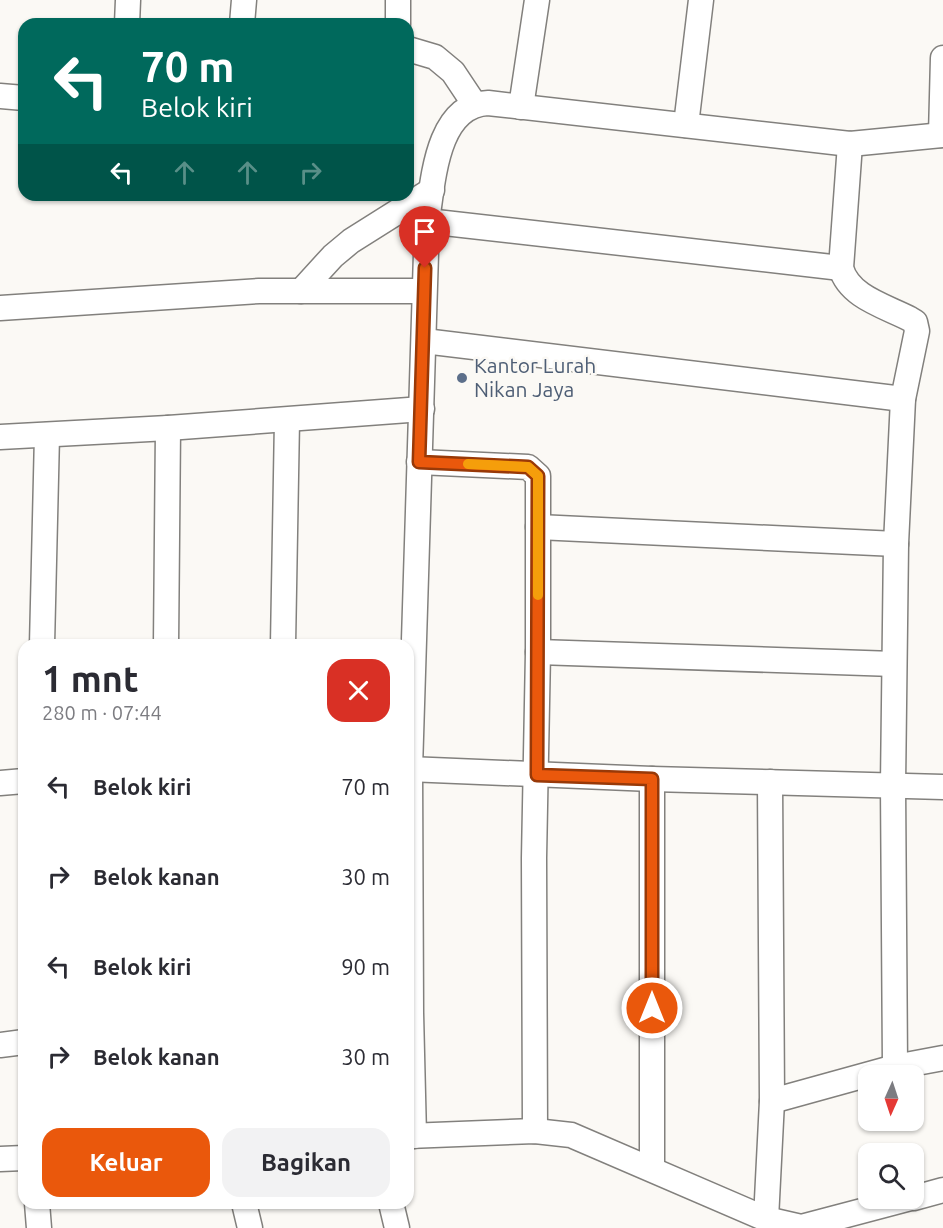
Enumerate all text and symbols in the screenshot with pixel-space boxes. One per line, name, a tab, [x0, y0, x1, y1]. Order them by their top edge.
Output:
icon: left	[42, 42, 120, 120]
text: 70 m	[141, 43, 235, 90]
text: Belok kiri	[141, 92, 253, 122]
icon: left	[105, 156, 138, 189]
icon: ahead	[168, 156, 201, 189]
icon: ahead	[231, 156, 264, 189]
icon: right	[294, 156, 327, 189]
pin	[399, 206, 450, 268]
icon: arrive	[408, 215, 441, 248]
place label: Kantor Lurah Nikan Jaya	[474, 353, 596, 401]
marker: Kantor Lurah Nikan Jaya	[455, 371, 469, 385]
text: 1 mnt	[42, 658, 138, 699]
button: close	[327, 659, 390, 722]
text: 280 m · 07:44	[42, 701, 162, 724]
icon: left	[42, 770, 75, 803]
text: Belok kiri	[93, 774, 191, 799]
text: 70 m	[341, 774, 390, 799]
icon: right	[42, 860, 75, 893]
text: Belok kanan	[93, 864, 220, 889]
text: 30 m	[341, 864, 390, 889]
icon: left	[42, 950, 75, 983]
text: Belok kiri	[93, 954, 191, 979]
text: 90 m	[341, 954, 390, 979]
position arrow	[620, 976, 684, 1040]
icon: right	[42, 1040, 75, 1073]
text: Belok kanan	[93, 1044, 220, 1069]
text: 30 m	[341, 1044, 390, 1069]
north arrow	[858, 1065, 924, 1131]
map controls	[858, 1065, 924, 1209]
button: Keluar	[42, 1128, 210, 1197]
button: Bagikan	[222, 1128, 390, 1197]
button: search	[858, 1143, 924, 1209]

